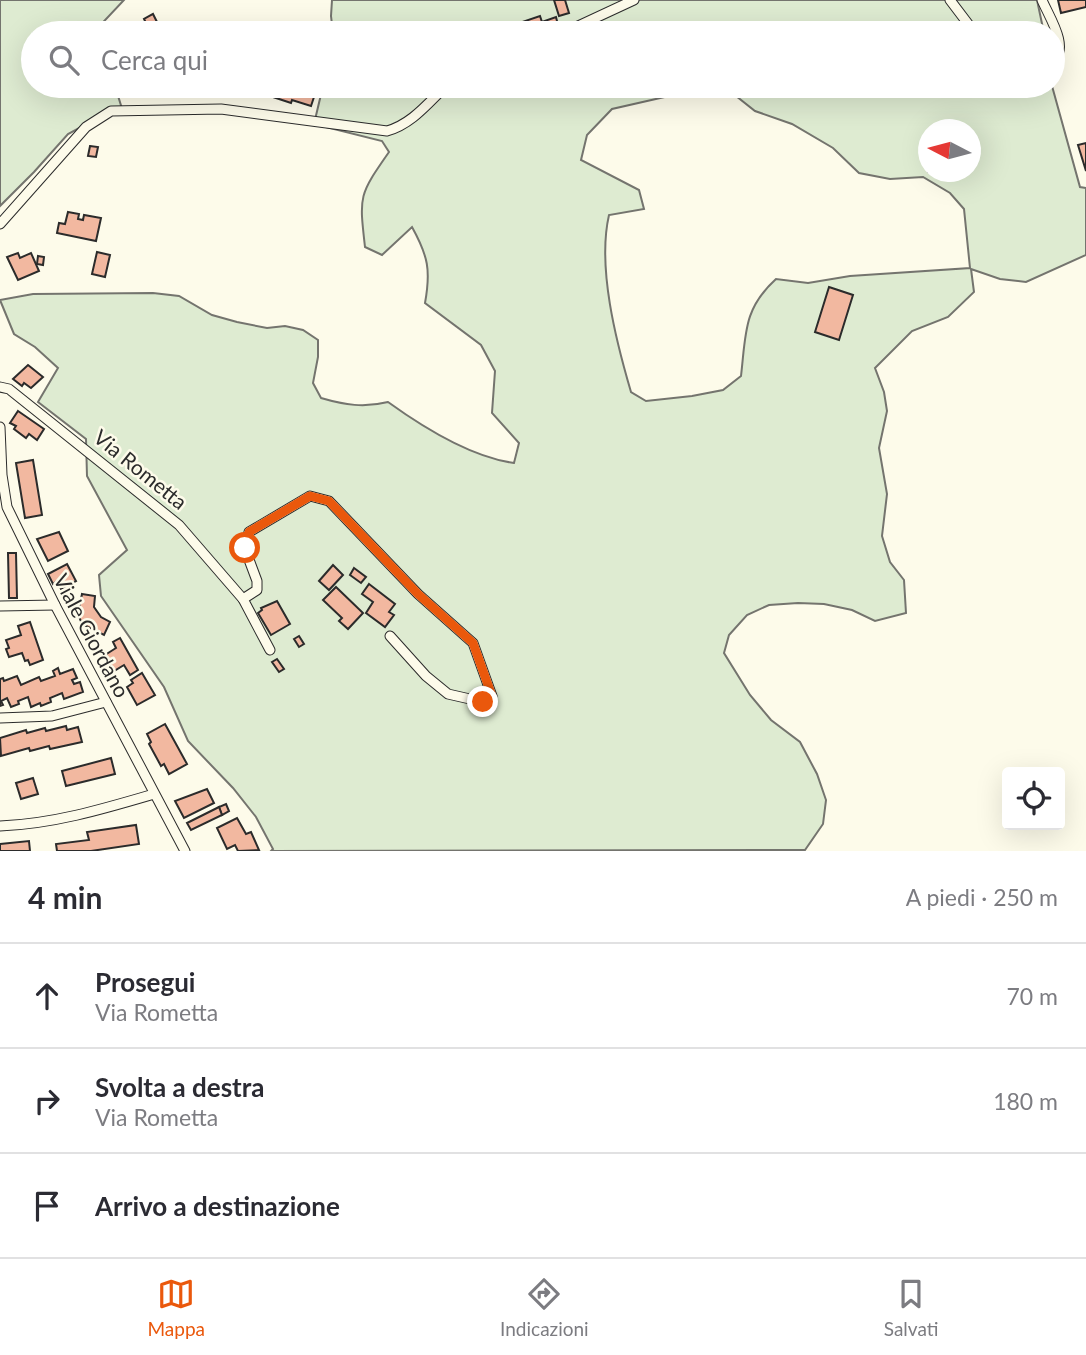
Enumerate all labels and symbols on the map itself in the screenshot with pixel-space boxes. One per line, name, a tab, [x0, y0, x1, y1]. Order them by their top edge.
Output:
north arrow	[918, 119, 981, 182]
street label: Via Rometta	[89, 424, 193, 514]
route start	[229, 532, 260, 563]
street label: Viale Giordano	[49, 569, 135, 701]
route end	[467, 686, 498, 717]

